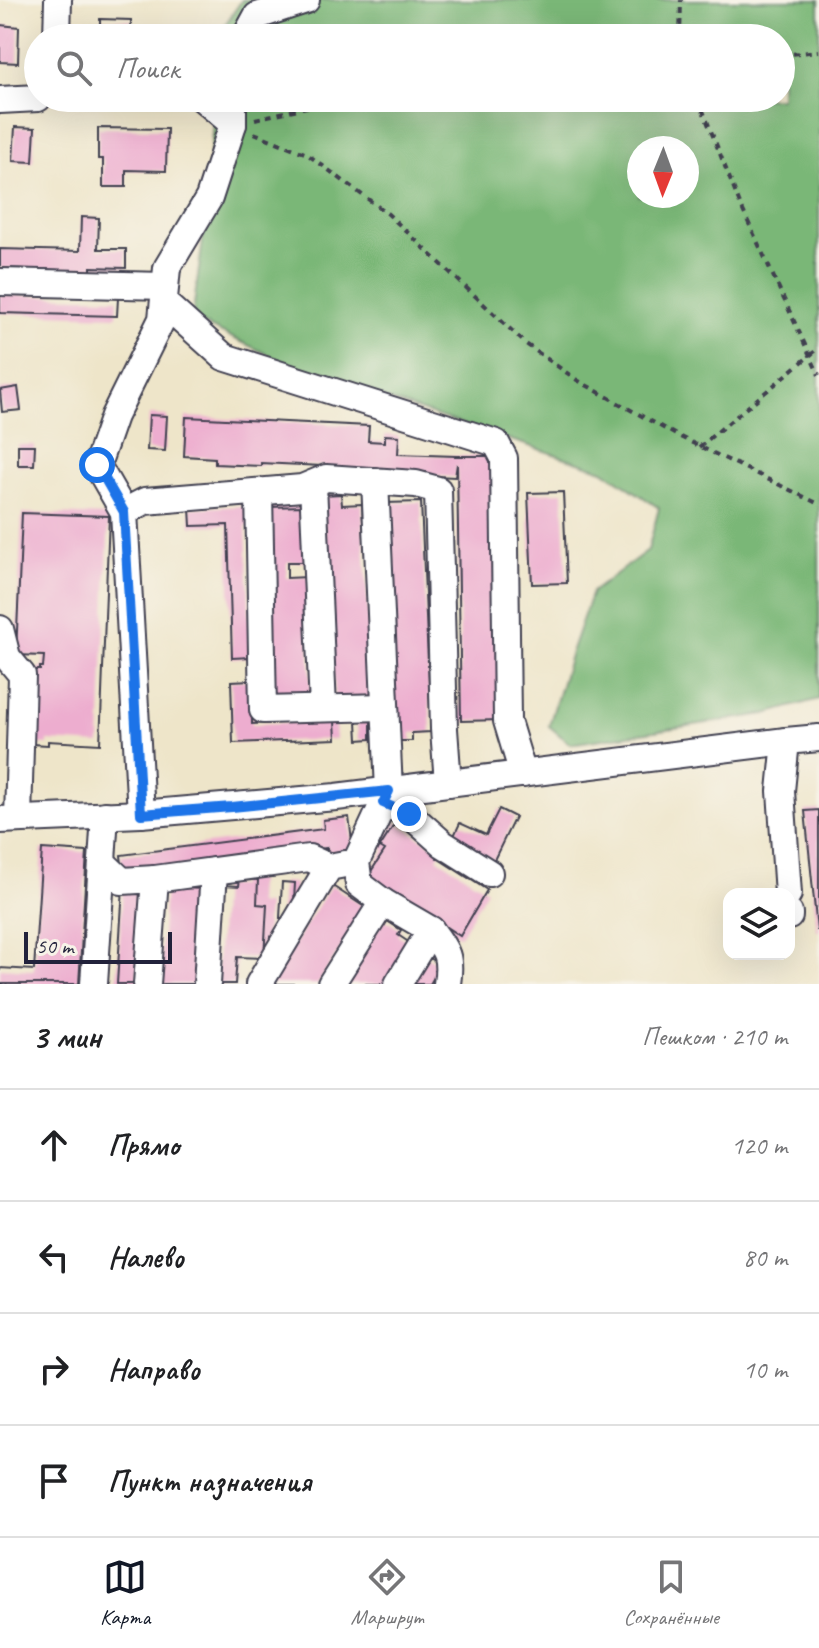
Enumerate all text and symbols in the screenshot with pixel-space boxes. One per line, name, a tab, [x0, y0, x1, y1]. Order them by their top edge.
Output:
search box	[24, 24, 795, 112]
icon: search	[52, 46, 96, 90]
text: Поиск	[116, 49, 179, 87]
north arrow	[627, 136, 699, 208]
route start	[79, 447, 115, 483]
route end	[391, 796, 427, 832]
map controls	[723, 888, 795, 960]
button: layers	[723, 888, 795, 960]
scale bar	[24, 928, 172, 964]
text: 50 m	[36, 932, 73, 960]
text: 3 мин	[32, 1015, 101, 1058]
text: Пешком · 210 m	[642, 1020, 787, 1053]
icon: ahead	[32, 1123, 76, 1167]
text: Прямо	[108, 1126, 179, 1164]
text: 120 m	[731, 1129, 787, 1162]
icon: left	[32, 1235, 76, 1279]
text: Налево	[108, 1238, 184, 1276]
text: 80 m	[743, 1241, 787, 1274]
icon: right	[32, 1347, 76, 1391]
text: Направо	[108, 1350, 200, 1388]
text: 10 m	[743, 1353, 787, 1386]
icon: arrive	[32, 1459, 76, 1503]
text: Пункт назначения	[108, 1462, 311, 1500]
tab: Карта	[100, 1555, 150, 1631]
tab: Маршрут	[351, 1555, 423, 1631]
tab: Сохранённые	[623, 1555, 719, 1631]

